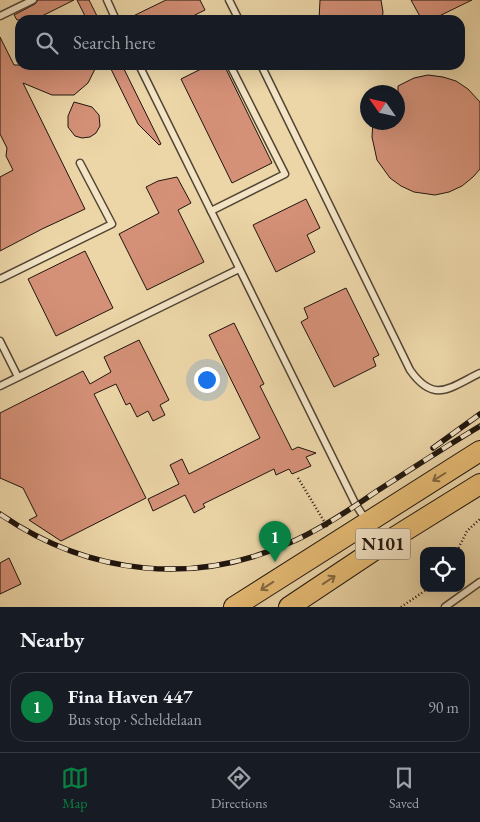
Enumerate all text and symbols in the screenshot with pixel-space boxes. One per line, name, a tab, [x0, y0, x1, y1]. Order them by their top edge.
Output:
search box	[15, 15, 465, 70]
icon: search	[33, 29, 61, 57]
text: Search here	[73, 30, 155, 55]
north arrow	[360, 85, 405, 130]
your location	[194, 367, 220, 393]
one-way arrow	[432, 472, 446, 482]
pin: 1	[259, 521, 291, 562]
road number: N101	[356, 528, 410, 560]
map controls	[420, 547, 465, 592]
button: locate	[420, 547, 465, 592]
one-way arrow	[322, 575, 336, 585]
one-way arrow	[260, 581, 274, 591]
text: Nearby	[20, 626, 84, 653]
text: Fina Haven 447	[68, 684, 193, 709]
text: 1	[33, 697, 41, 718]
text: 90 m	[428, 697, 459, 718]
text: Bus stop · Scheldelaan	[68, 709, 202, 730]
tab: Map	[61, 764, 89, 812]
tab: Directions	[211, 764, 267, 812]
tab: Saved	[389, 764, 419, 812]

